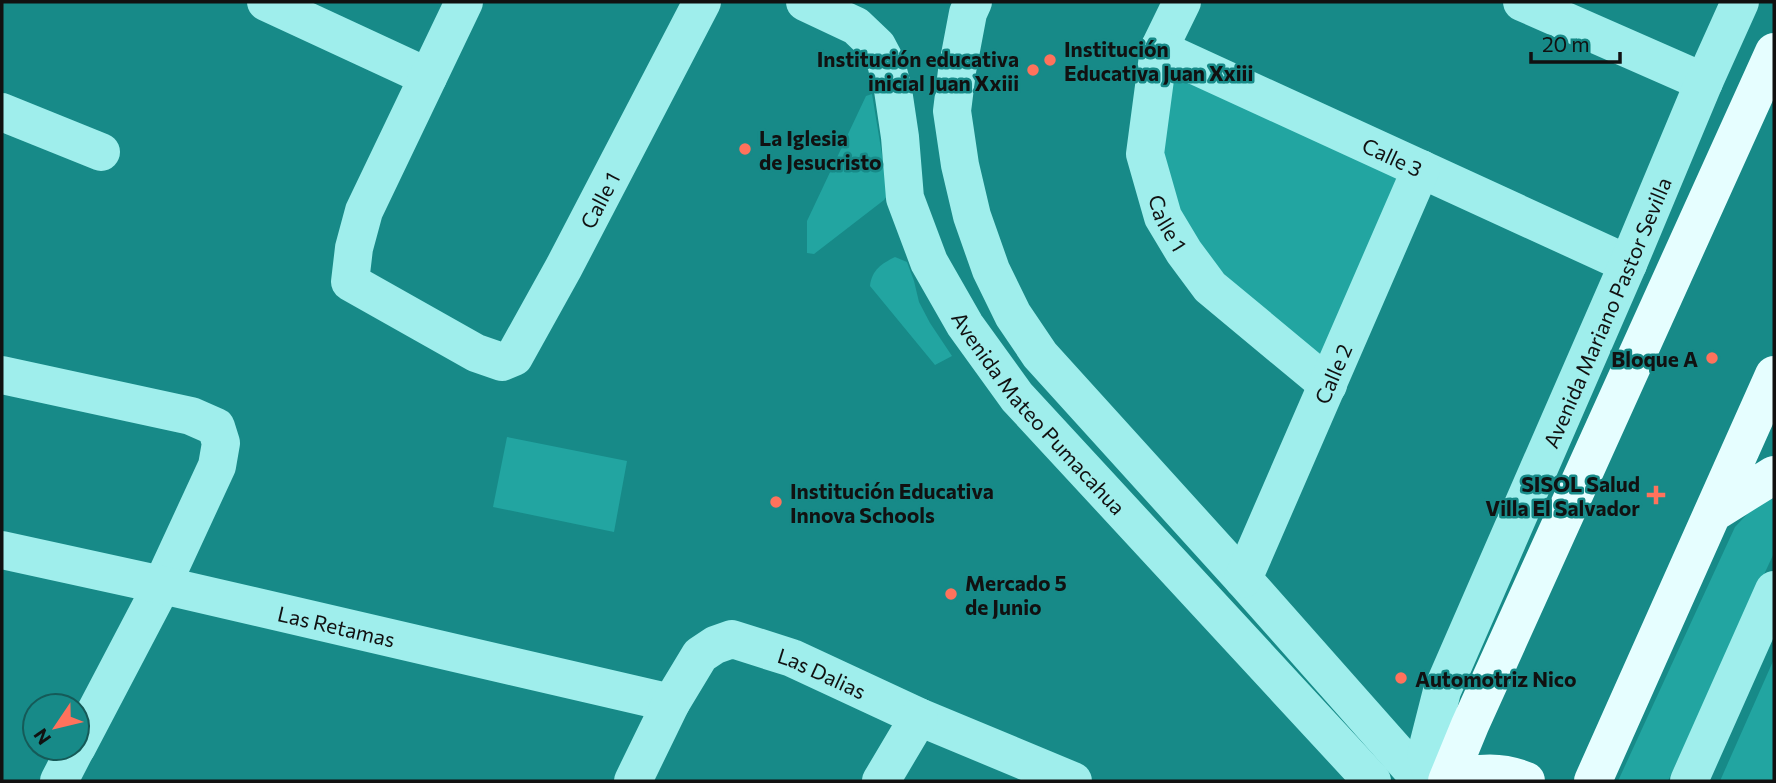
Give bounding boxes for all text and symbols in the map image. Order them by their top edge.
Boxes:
scale bar [1531,21,1620,65]
text: 20 m [1542,31,1590,56]
place label: Institución Educativa Juan Xxiii [1064,36,1253,85]
place label: Institución educativa inicial Juan Xxiii [817,46,1019,95]
marker: Institución Educativa Juan Xxiii [1042,52,1058,68]
marker: Institución educativa inicial Juan Xxiii [1025,62,1041,78]
place label: La Iglesia de Jesucristo [759,125,882,174]
street label: Calle 3 [1359,132,1427,181]
marker: La Iglesia de Jesucristo [737,141,753,157]
street label: Calle 1 [574,167,624,232]
street label: Avenida Mariano Pastor Sevilla [1537,173,1675,451]
street label: Calle 1 [1145,192,1193,255]
street label: Avenida Mateo Pumacahua [947,307,1131,519]
street label: Calle 2 [1308,340,1356,407]
place label: Bloque A [1611,346,1698,371]
marker: Bloque A [1704,350,1720,366]
place label: SISOL Salud Villa El Salvador [1485,471,1640,520]
place label: Institución Educativa Innova Schools [790,478,994,527]
marker: SISOL Salud Villa El Salvador [1646,485,1666,505]
marker: Institución Educativa Innova Schools [768,494,784,510]
place label: Mercado 5 de Junio [965,570,1067,619]
marker: Mercado 5 de Junio [943,586,959,602]
street label: Las Retamas [276,600,398,651]
street label: Las Dalias [775,642,870,703]
place label: Automotriz Nico [1415,666,1577,691]
marker: Automotriz Nico [1393,670,1409,686]
north arrow [21,692,91,762]
text: N [28,725,55,749]

